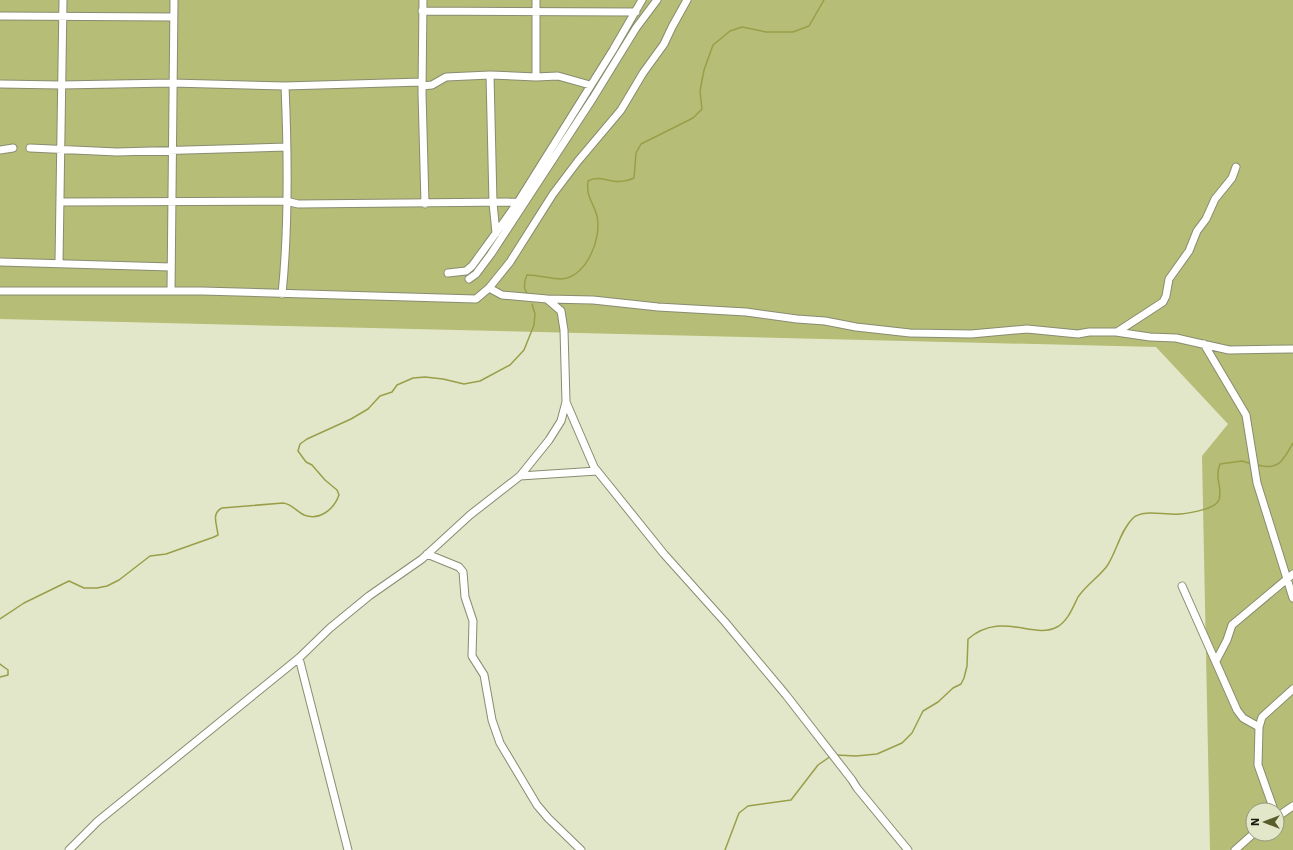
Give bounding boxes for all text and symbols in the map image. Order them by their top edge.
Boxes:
north arrow [1245,802,1285,842]
text: N [1249,818,1262,826]

